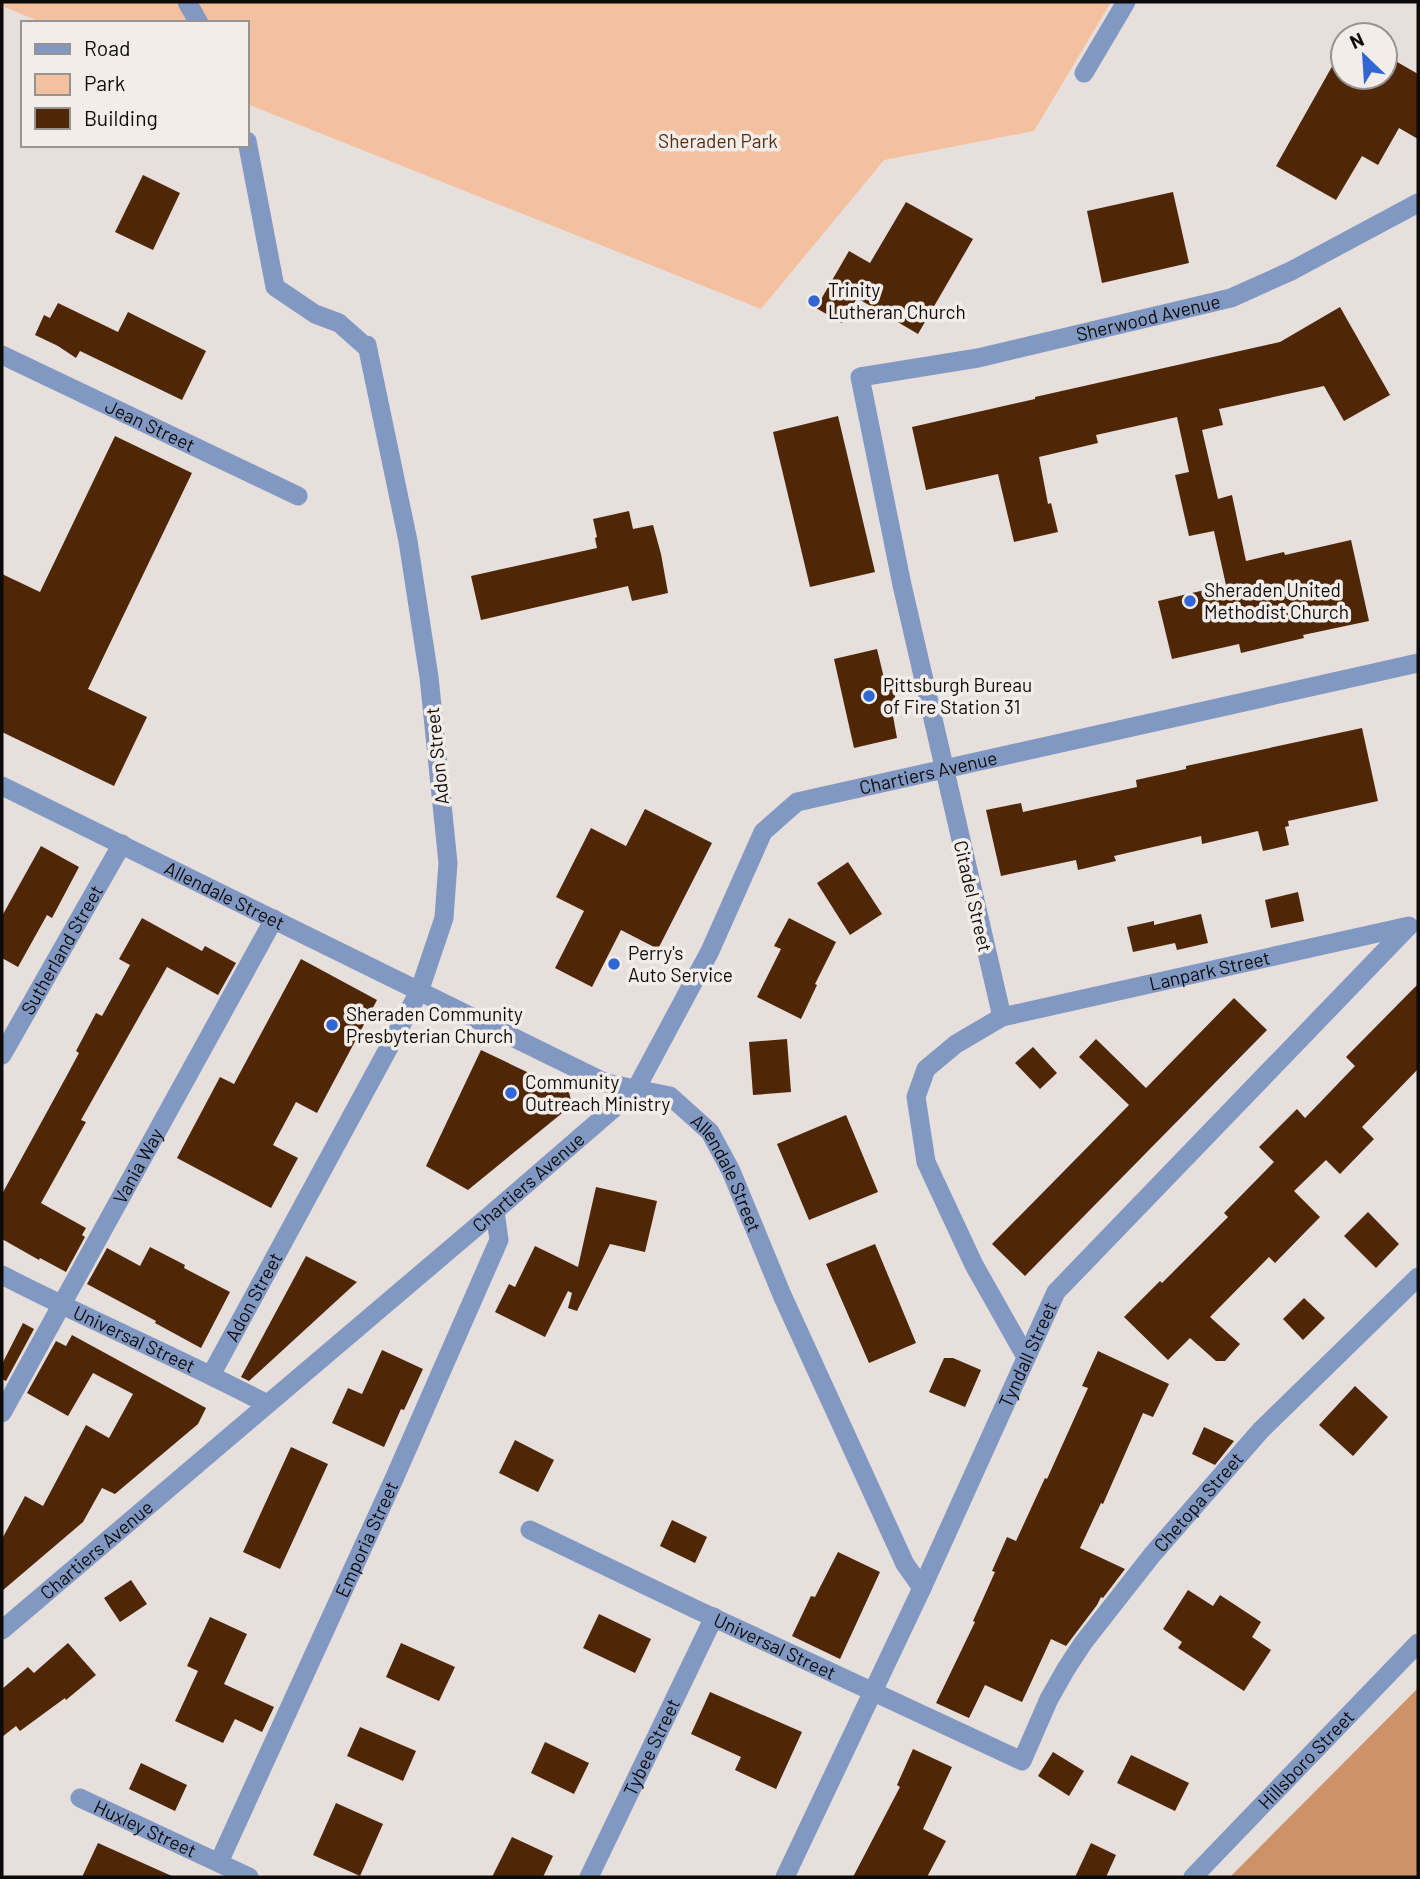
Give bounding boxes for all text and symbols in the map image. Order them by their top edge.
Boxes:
legend [21,21,248,147]
north arrow [1329,21,1399,91]
text: N [1346,27,1367,53]
text: Road [84,35,130,60]
text: Park [84,70,125,95]
text: Building [84,105,158,130]
park label: Sheraden Park [658,129,778,152]
place label: Trinity Lutheran Church [828,278,966,323]
street label: Sherwood Avenue [1074,289,1222,345]
marker: Trinity Lutheran Church [806,293,822,309]
street label: Jean Street [102,394,199,456]
place label: Sheraden United Methodist Church [1204,578,1349,623]
marker: Sheraden United Methodist Church [1182,593,1198,609]
place label: Pittsburgh Bureau of Fire Station 31 [883,673,1032,718]
marker: Pittsburgh Bureau of Fire Station 31 [861,688,877,704]
street label: Adon Street [420,706,453,806]
street label: Chartiers Avenue [857,746,999,799]
street label: Citadel Street [950,838,997,954]
street label: Allendale Street [161,856,289,934]
street label: Sutherland Street [15,881,107,1019]
place label: Perry's Auto Service [628,941,733,986]
street label: Lanpark Street [1147,945,1272,995]
marker: Perry's Auto Service [606,956,622,972]
place label: Sheraden Community Presbyterian Church [346,1002,523,1047]
marker: Sheraden Community Presbyterian Church [324,1017,340,1033]
place label: Community Outreach Ministry [525,1070,670,1115]
marker: Community Outreach Ministry [503,1085,519,1101]
street label: Allendale Street [687,1109,767,1235]
street label: Vania Way [108,1124,168,1208]
street label: Chartiers Avenue [467,1127,589,1237]
street label: Adon Street [220,1248,287,1345]
street label: Tyndall Street [993,1298,1061,1411]
street label: Universal Street [70,1300,199,1377]
street label: Chetopa Street [1148,1447,1248,1556]
street label: Emporia Street [330,1477,403,1601]
street label: Chartiers Avenue [35,1495,157,1604]
street label: Universal Street [710,1607,840,1684]
street label: Tybee Street [618,1695,684,1799]
street label: Hillsboro Street [1253,1705,1359,1814]
street label: Huxley Street [91,1794,200,1862]

